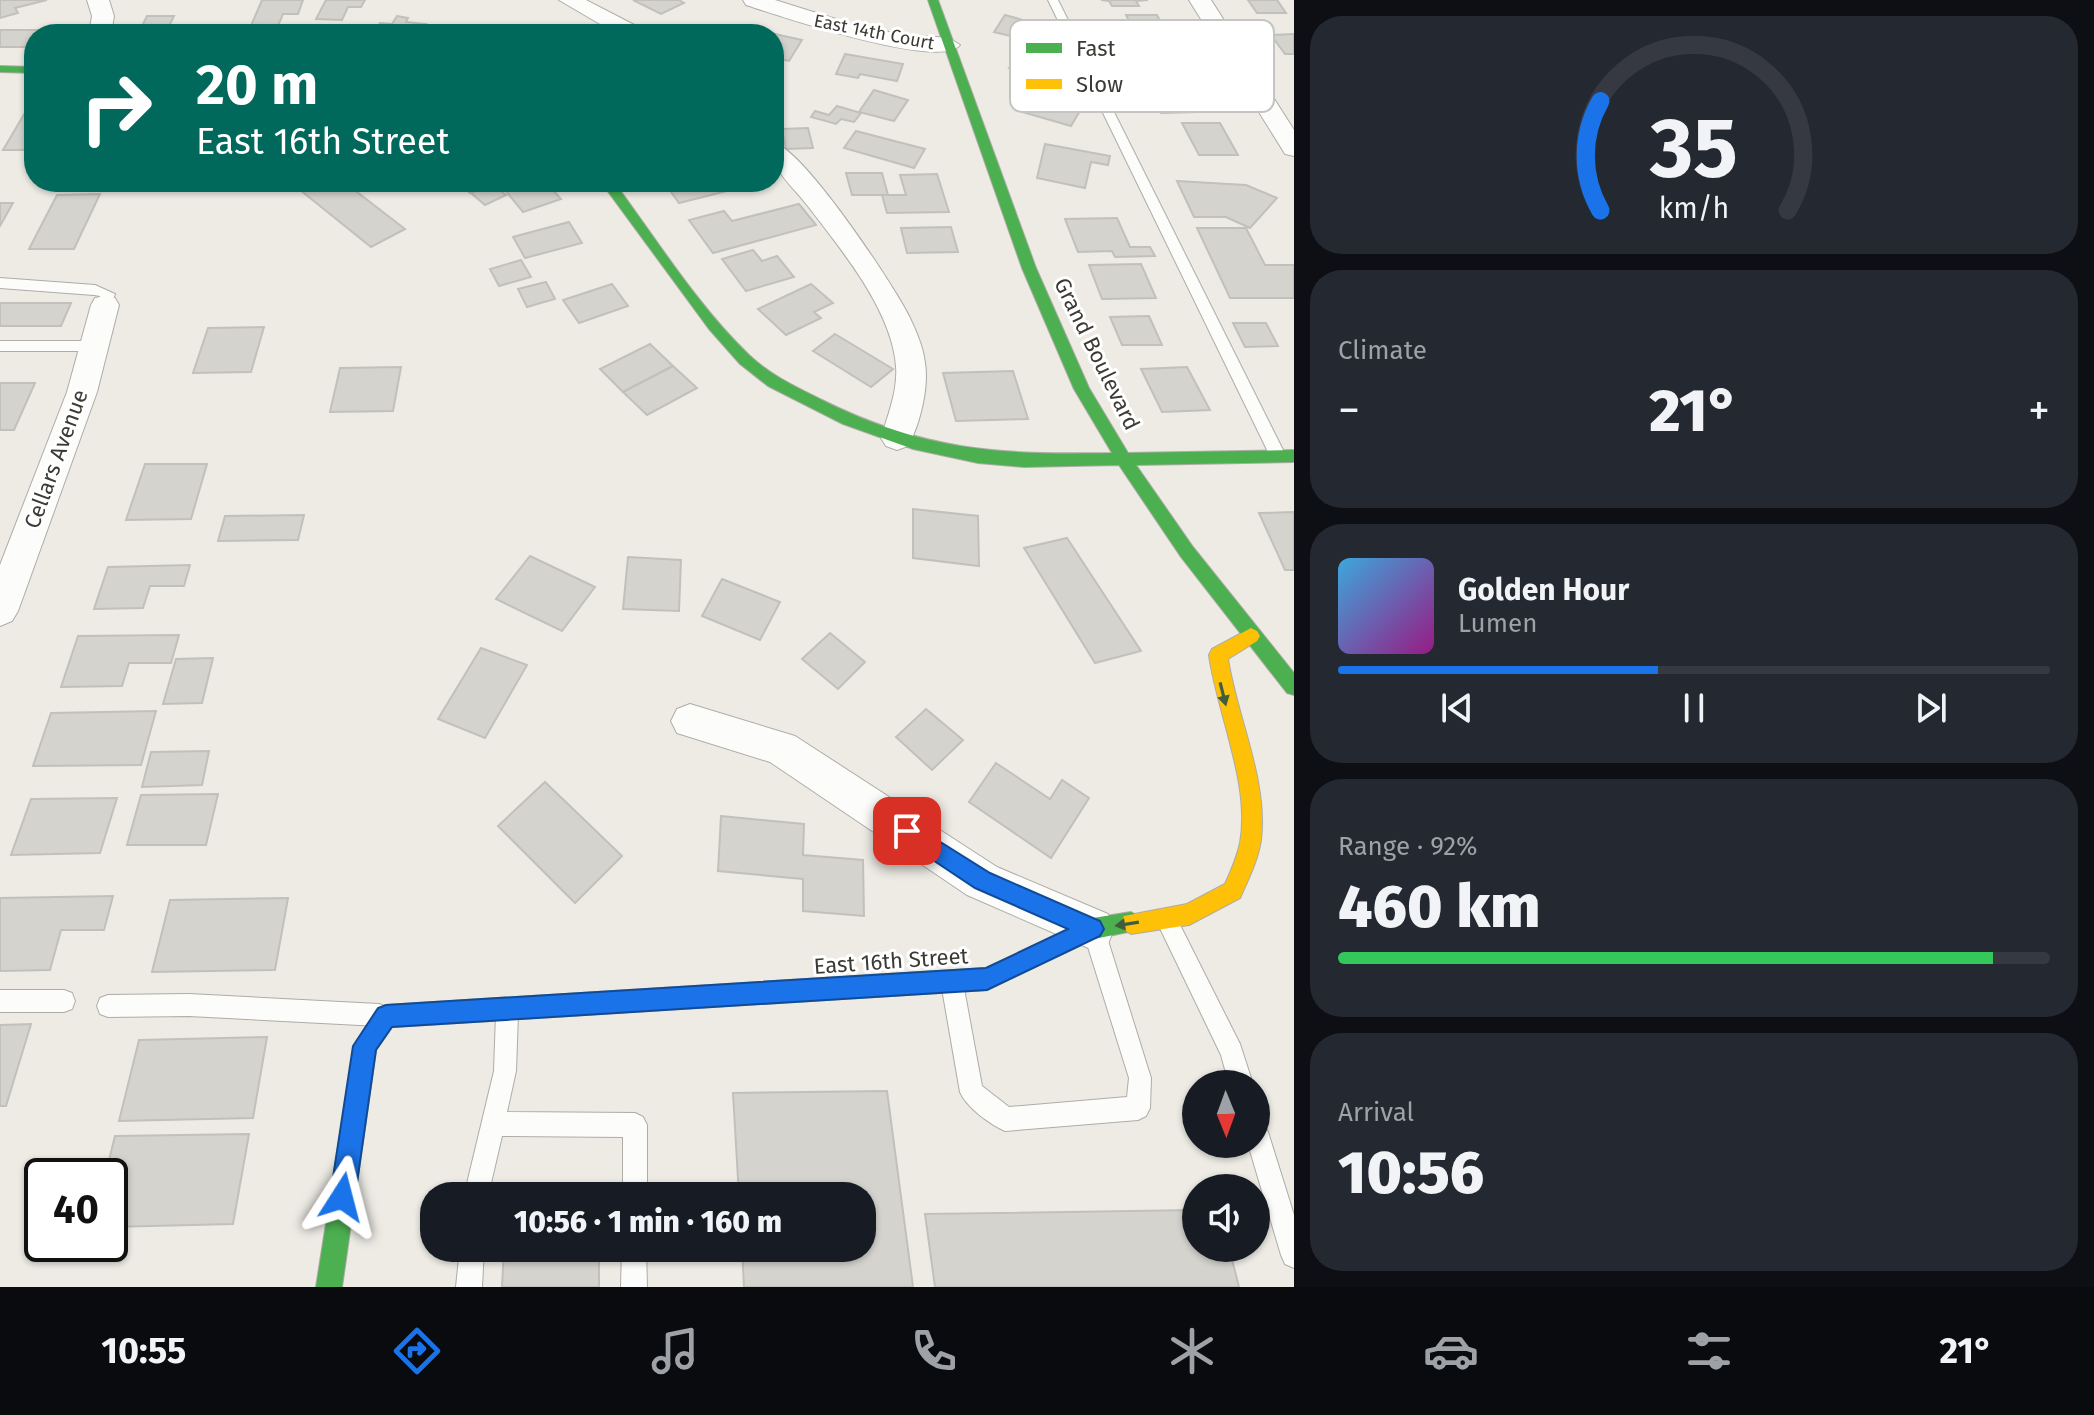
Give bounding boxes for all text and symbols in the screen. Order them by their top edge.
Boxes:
street label: East 14th Court [812,10,936,55]
legend [1010,20,1274,112]
text: Fast [1076,35,1116,62]
text: 20 m [196,52,318,119]
icon: right [64,56,168,160]
text: Slow [1076,71,1123,98]
text: 35 [1649,99,1738,199]
text: East 16th Street [196,120,449,164]
text: km/h [1659,191,1729,226]
street label: Grand Boulevard [1048,273,1146,435]
text: Climate [1338,335,1427,366]
text: 21° [1649,375,1739,447]
text: − [1338,384,1360,437]
text: + [2028,384,2050,437]
street label: Cellars Avenue [18,386,94,532]
text: Golden Hour [1458,572,1629,608]
text: Lumen [1458,608,1537,639]
one-way arrow [1217,682,1229,707]
icon: previous [1435,686,1479,730]
icon: pause [1672,686,1716,730]
icon: next [1909,686,1953,730]
pin [873,797,941,865]
icon: arrive [885,809,929,853]
text: Range · 92% [1338,831,1478,862]
text: 460 km [1338,871,1541,943]
one-way arrow [1114,918,1139,930]
street label: East 16th Street [813,942,969,980]
north arrow [1182,1070,1270,1158]
map controls [1182,1070,1270,1262]
text: Arrival [1338,1097,1414,1128]
text: 10:56 [1338,1137,1484,1209]
position arrow [300,1155,384,1239]
speed limit sign: 40 [24,1158,128,1262]
button: sound [1182,1174,1270,1262]
text: 10:56 · 1 min · 160 m [514,1204,782,1240]
icon: directions [389,1323,445,1379]
icon: music [647,1323,703,1379]
icon: phone [906,1323,962,1379]
icon: climate [1164,1323,1220,1379]
icon: car [1423,1323,1479,1379]
icon: filters [1681,1323,1737,1379]
text: 10:55 [101,1329,186,1373]
text: 21° [1939,1329,1993,1373]

